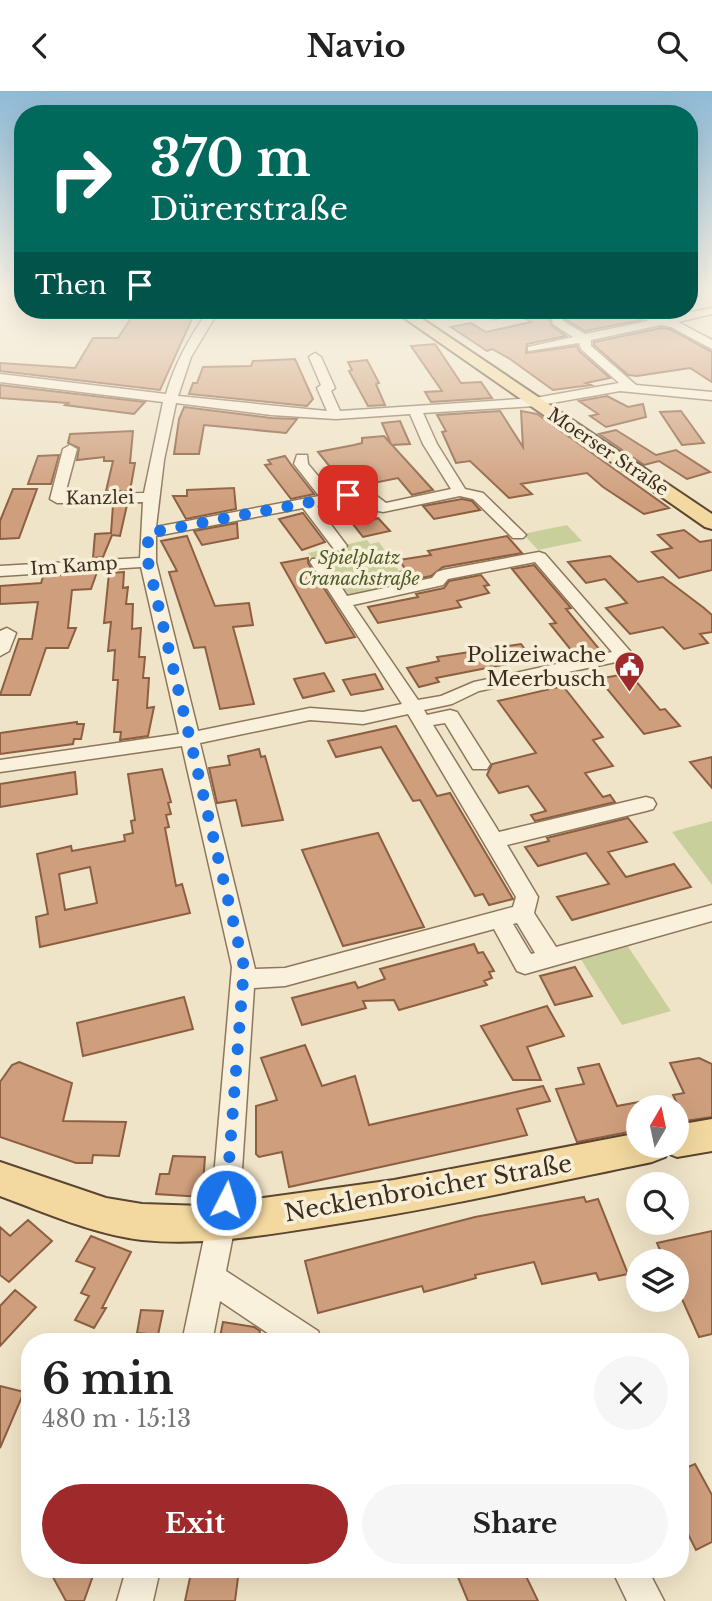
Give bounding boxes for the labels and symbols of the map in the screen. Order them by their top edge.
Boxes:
street label: Moerser Straße [543,403,673,501]
pin [318,465,378,525]
street label: Kanzlei [65,486,135,510]
park label: Spielplatz Cranachstraße [298,547,420,590]
street label: Im Kamp [30,552,118,580]
place label: Polizeiwache Meerbusch [467,642,606,692]
public building icon: Polizeiwache Meerbusch [612,650,646,694]
north arrow [626,1095,690,1159]
street label: Necklenbroicher Straße [282,1148,574,1228]
position arrow [189,1163,263,1237]

